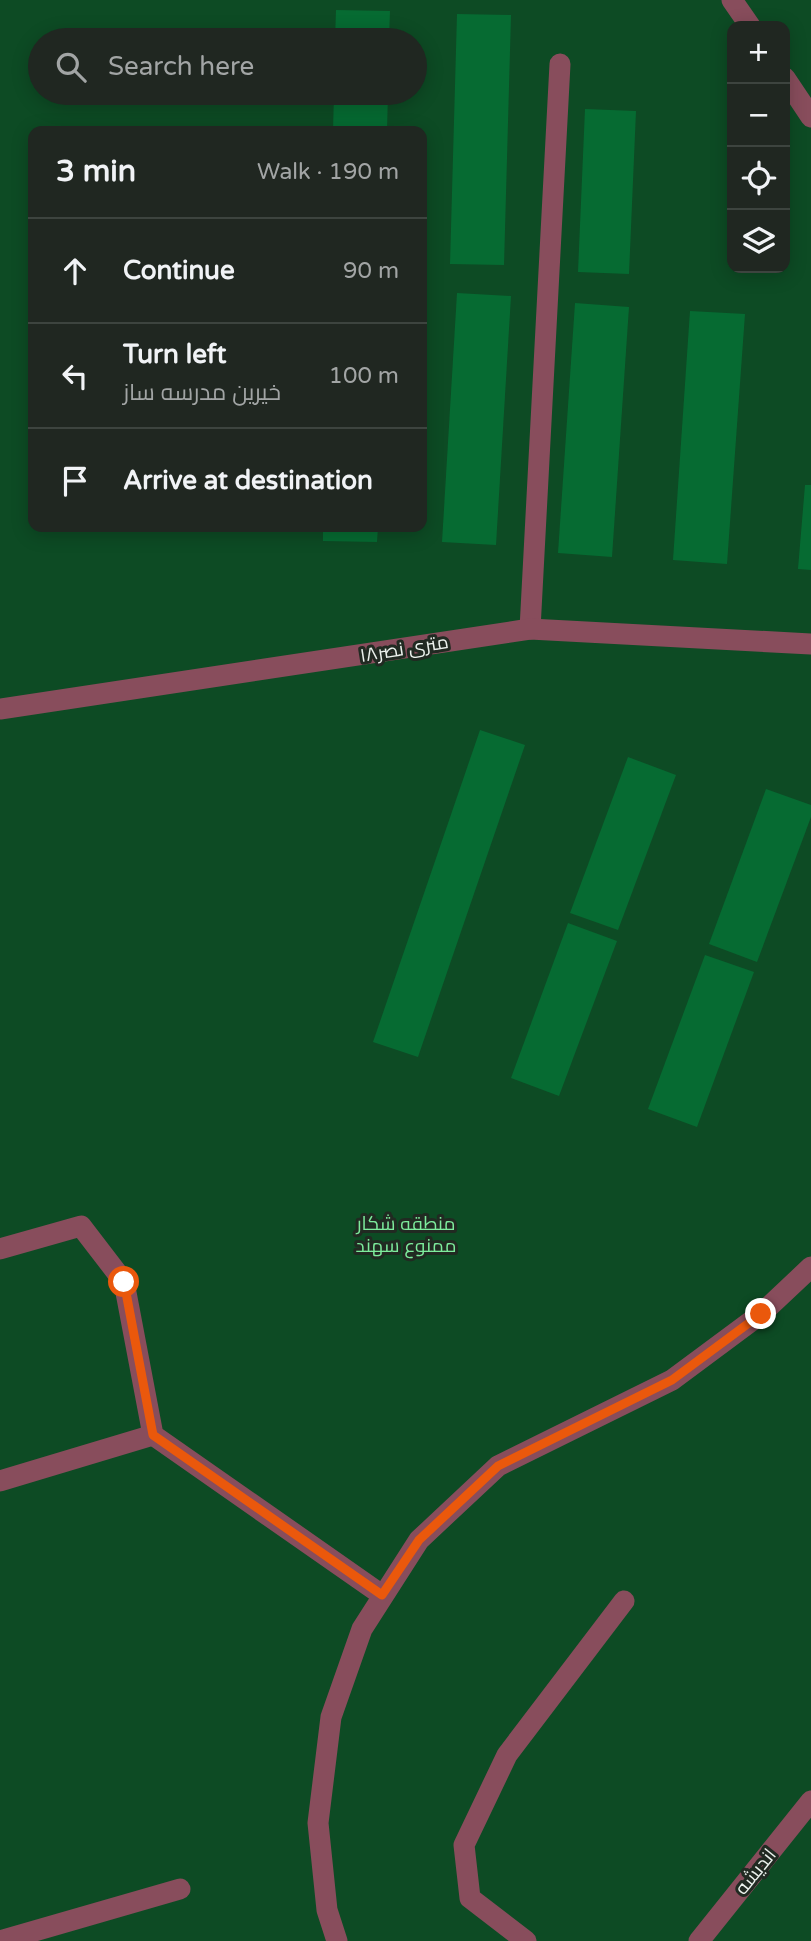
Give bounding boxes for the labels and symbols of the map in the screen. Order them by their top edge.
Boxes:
street label: ۱۸متری نصر [358,631,450,667]
park label: منطقه شکار ممنوع سهند [355,1213,457,1259]
route start [108,1266,139,1297]
route end [745,1298,776,1329]
street label: اندیشه [731,1844,781,1899]

